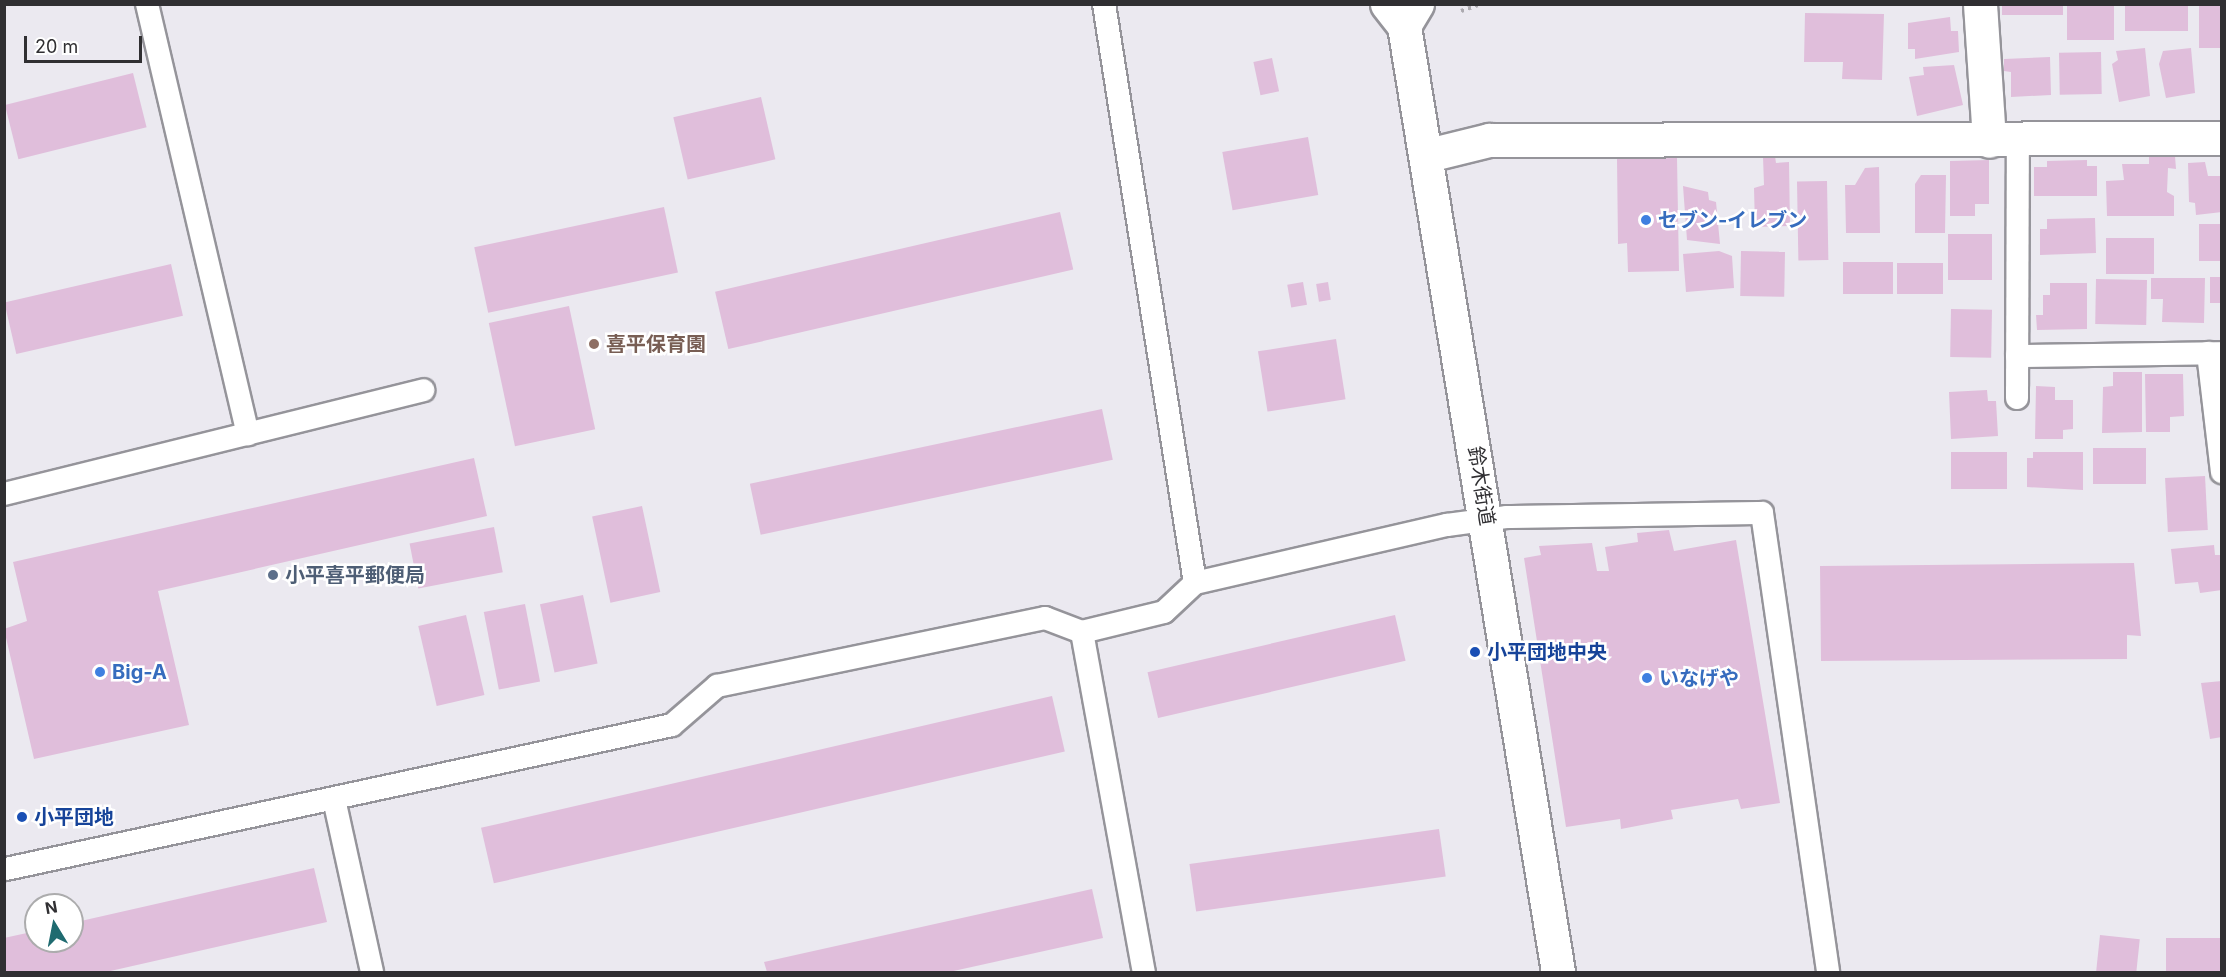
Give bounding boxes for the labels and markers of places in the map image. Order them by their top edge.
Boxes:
place label: セブン-イレブン [1658,208,1807,232]
marker: セブン-イレブン [1639,213,1653,227]
place label: 喜平保育園 [606,332,706,356]
marker: 喜平保育園 [587,337,601,351]
place label: 小平喜平郵便局 [285,563,425,587]
marker: 小平喜平郵便局 [266,568,280,582]
place label: 小平団地中央 [1487,640,1607,664]
marker: 小平団地中央 [1468,645,1482,659]
place label: Big-A [112,660,167,684]
marker: Big-A [93,665,107,679]
place label: いなげや [1659,666,1739,690]
marker: いなげや [1640,671,1654,685]
place label: 小平団地 [34,805,114,829]
marker: 小平団地 [15,810,29,824]

